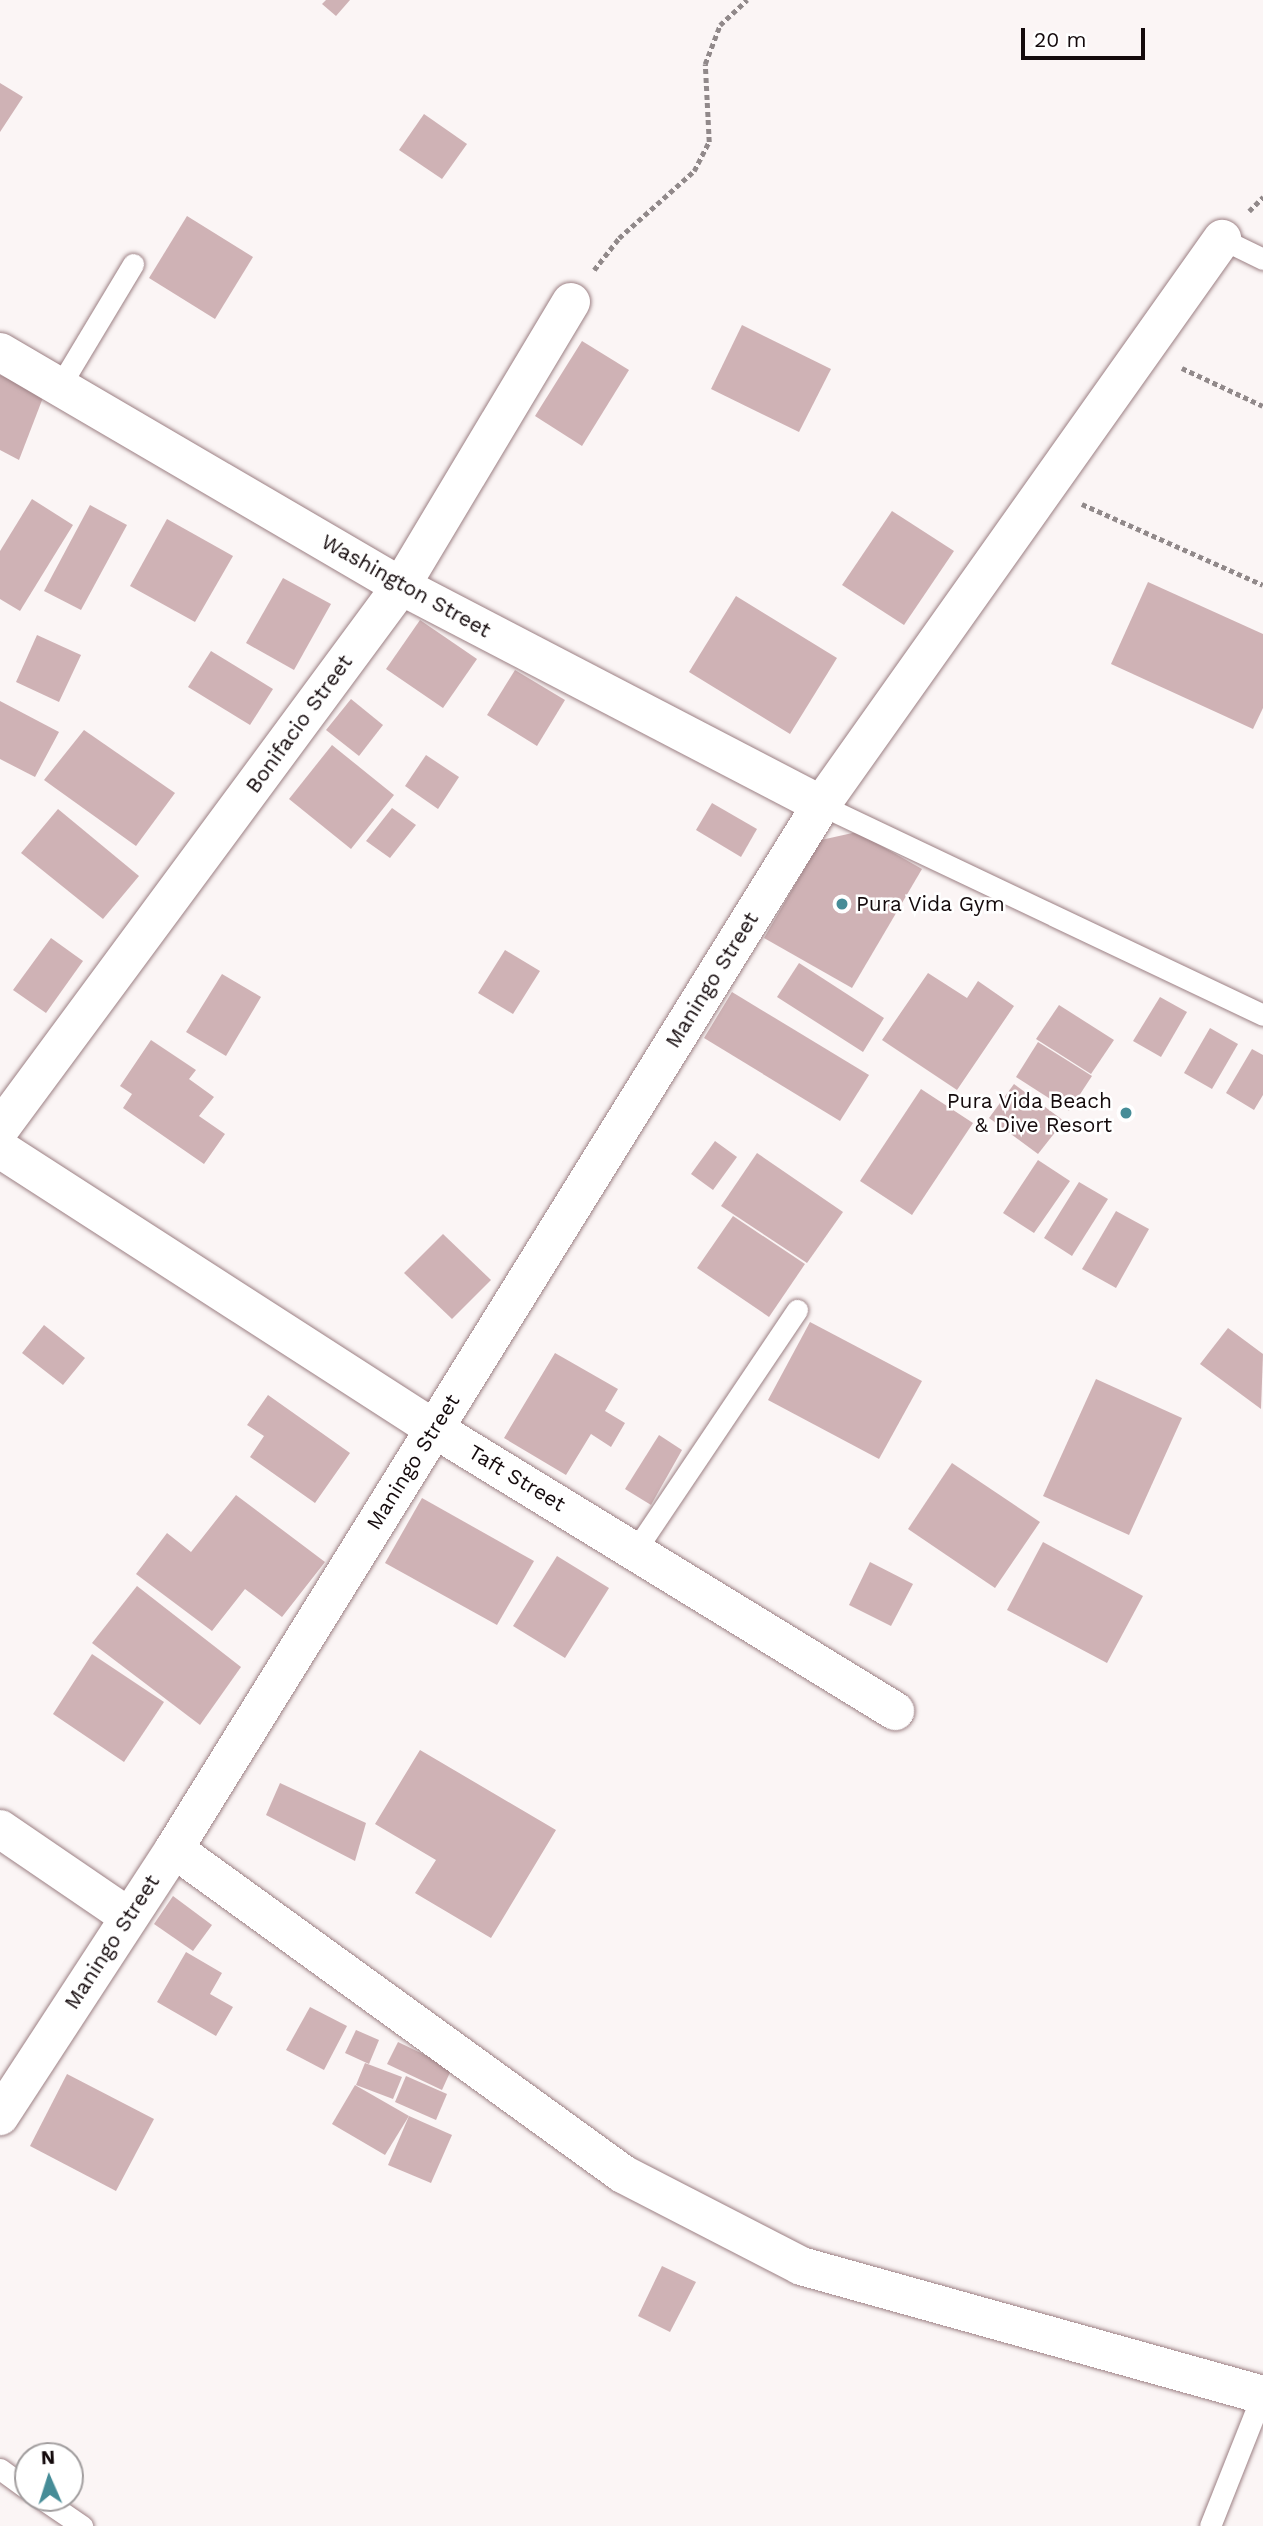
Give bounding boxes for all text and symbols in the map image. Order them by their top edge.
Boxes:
scale bar [1025,14,1149,58]
text: 20 m [1034,27,1086,52]
street label: Washington Street [317,529,495,643]
street label: Bonifacio Street [240,650,358,798]
place label: Pura Vida Gym [856,891,1006,917]
marker: Pura Vida Gym [834,896,850,912]
street label: Maningo Street [660,907,764,1053]
place label: Pura Vida Beach & Dive Resort [945,1088,1112,1138]
marker: Pura Vida Beach & Dive Resort [1118,1105,1134,1121]
street label: Maningo Street [361,1389,465,1535]
street label: Taft Street [464,1439,570,1517]
street label: Maningo Street [59,1870,165,2014]
north arrow [14,2442,84,2512]
text: N [40,2446,56,2469]

